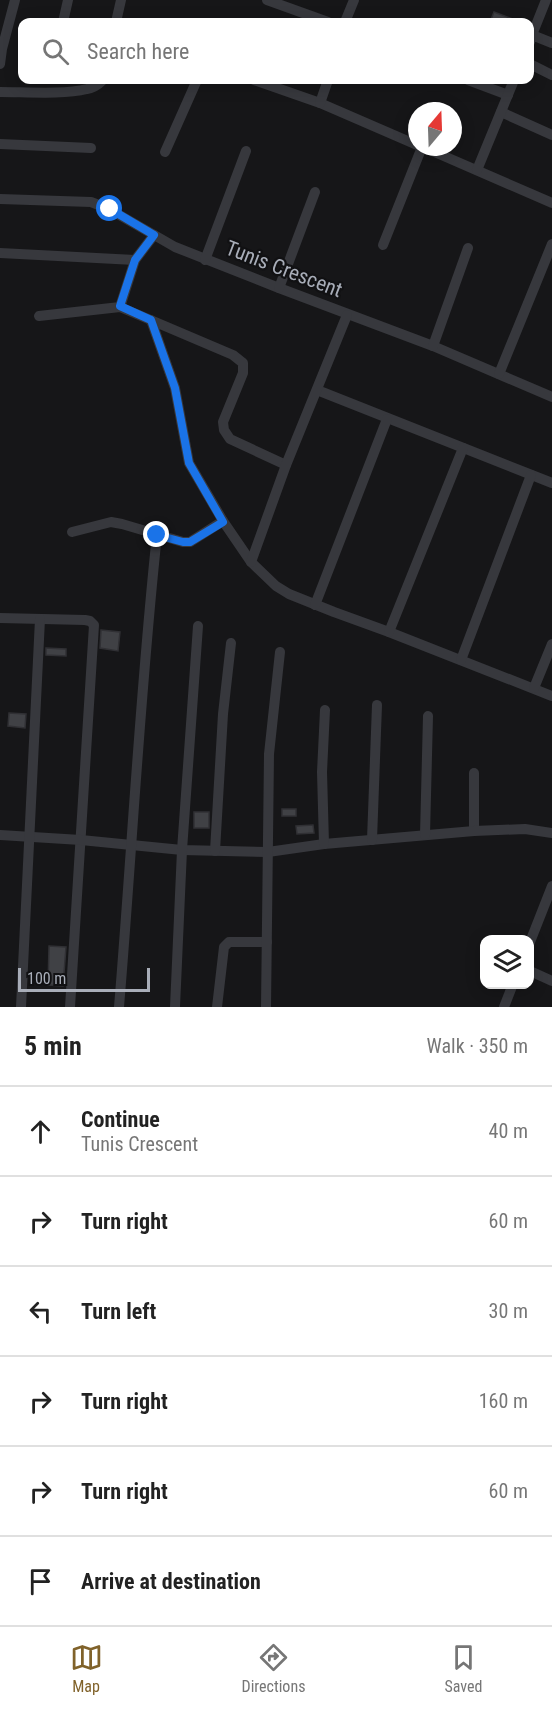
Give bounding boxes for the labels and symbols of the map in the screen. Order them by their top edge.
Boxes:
north arrow [408,102,462,156]
route start [96,195,122,221]
street label: Tunis Crescent [222,236,346,302]
route end [143,521,169,547]
scale bar [18,965,150,992]

